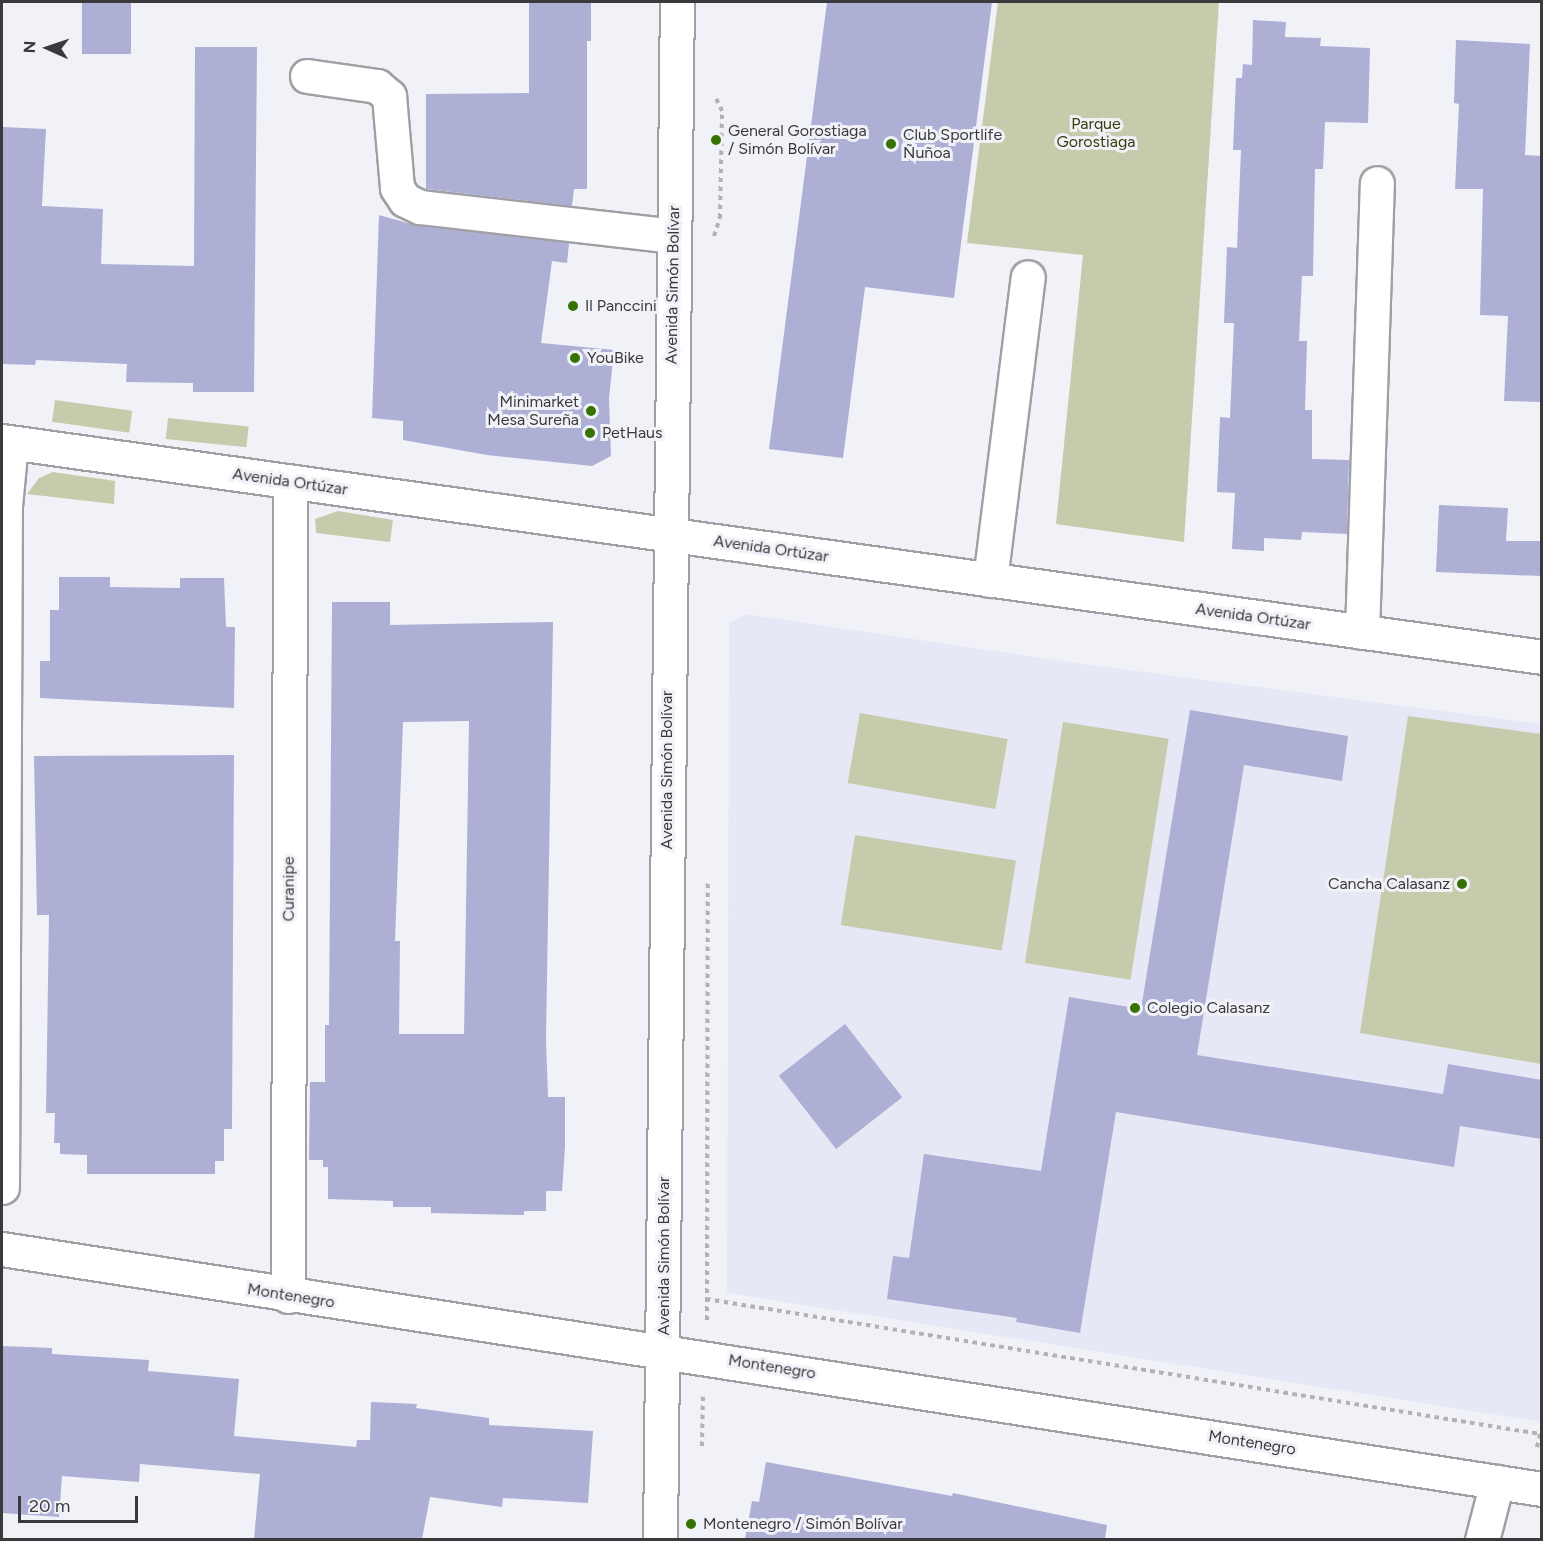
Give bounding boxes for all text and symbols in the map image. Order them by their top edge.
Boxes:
north arrow [18,18,78,78]
text: N [20,40,39,54]
park label: Parque Gorostiaga [1056,114,1136,152]
place label: General Gorostiaga / Simón Bolívar [728,121,867,159]
place label: Club Sportlife Ñuñoa [903,125,1002,163]
marker: General Gorostiaga / Simón Bolívar [709,133,723,147]
marker: Club Sportlife Ñuñoa [884,137,898,151]
street label: Avenida Simón Bolívar [662,205,684,365]
place label: Il Panccini [585,296,657,316]
marker: Il Panccini [566,299,580,313]
place label: YouBike [587,348,644,368]
marker: YouBike [568,351,582,365]
place label: Minimarket Mesa Sureña [487,392,579,430]
marker: Minimarket Mesa Sureña [584,404,598,418]
place label: PetHaus [602,423,662,443]
marker: PetHaus [583,426,597,440]
street label: Avenida Ortúzar [231,464,349,500]
street label: Avenida Ortúzar [712,531,830,567]
street label: Avenida Ortúzar [1194,599,1312,635]
street label: Avenida Simón Bolívar [657,691,677,849]
street label: Curanipe [279,857,299,921]
place label: Cancha Calasanz [1328,874,1450,894]
marker: Cancha Calasanz [1455,877,1469,891]
place label: Colegio Calasanz [1147,998,1270,1018]
marker: Colegio Calasanz [1128,1001,1142,1015]
street label: Avenida Simón Bolívar [654,1177,674,1335]
street label: Montenegro [246,1280,336,1312]
street label: Montenegro [727,1351,817,1383]
street label: Montenegro [1207,1427,1297,1459]
scale bar [21,1484,141,1522]
text: 20 m [29,1495,70,1517]
place label: Montenegro / Simón Bolívar [703,1514,903,1534]
marker: Montenegro / Simón Bolívar [684,1517,698,1531]

